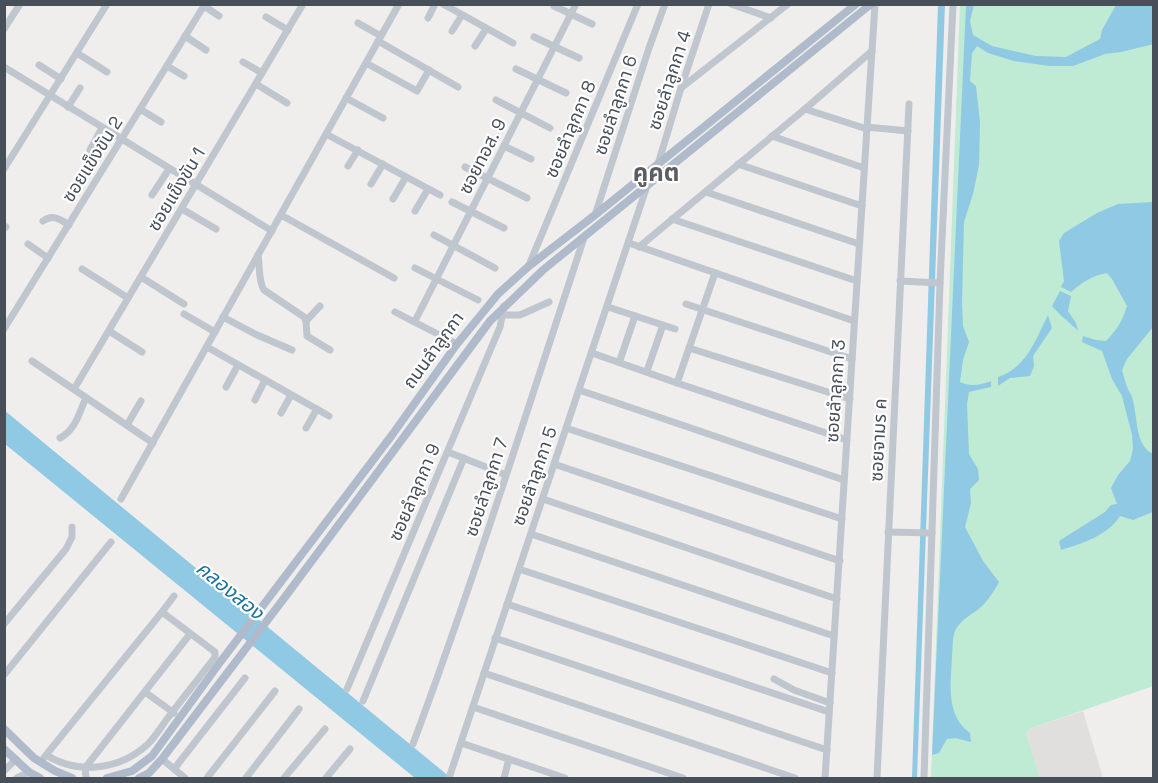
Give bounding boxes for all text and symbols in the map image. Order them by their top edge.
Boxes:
street label: ซอยลำลูกกา 4 [642,27,697,133]
street label: ซอยลำลูกกา 6 [588,52,643,158]
street label: ซอยลำลูกกา 8 [539,77,602,182]
street label: ซอยแข็งขัน 2 [57,112,127,206]
street label: ซอยทอส. 9 [453,114,511,198]
street label: ซอยแข็งขัน 1 [142,143,210,235]
district label: คูคต [633,157,679,188]
street label: ถนนลำลูกกา [397,307,469,394]
street label: ซอยลำลูกกา 3 [820,339,851,443]
street label: ซอยจามร ค [864,398,892,482]
street label: ซอยลำลูกกา 5 [506,423,563,529]
street label: ซอยลำลูกกา 7 [459,435,514,540]
street label: ซอยลำลูกกา 9 [383,440,446,544]
water label: คลองสอง [191,555,270,626]

